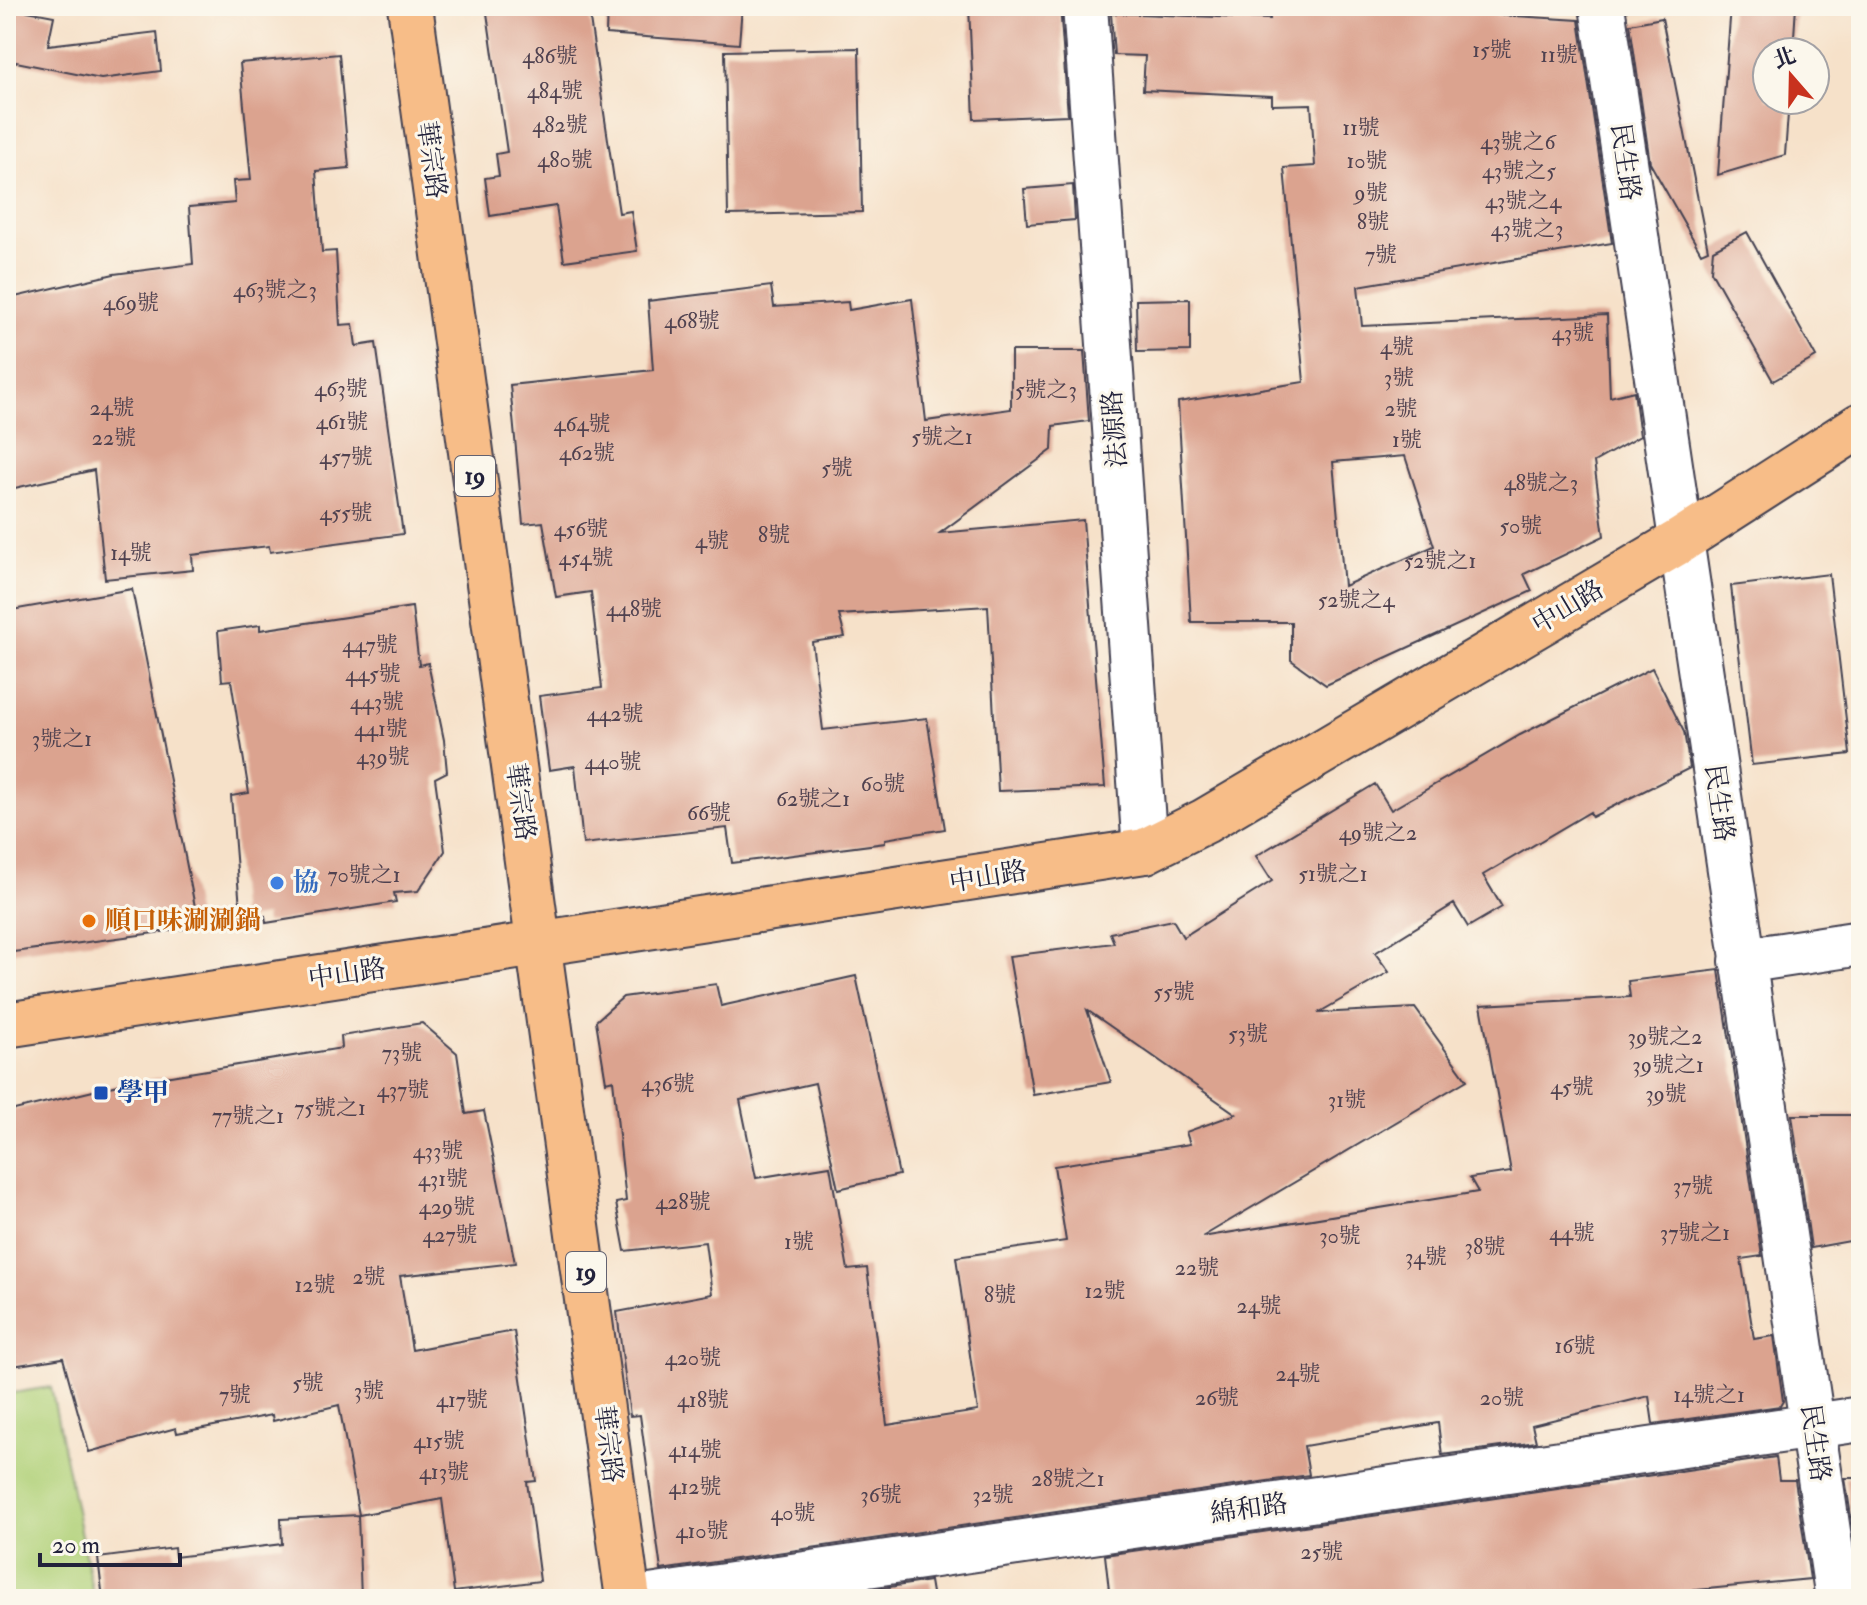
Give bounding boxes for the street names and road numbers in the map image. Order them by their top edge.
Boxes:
street label: 華宗路 [410,119,452,201]
street label: 民生路 [1604,121,1646,203]
street label: 法源路 [1096,389,1134,469]
road number: 19 [455,456,495,496]
street label: 中山路 [1526,573,1610,641]
street label: 華宗路 [499,761,541,843]
street label: 民生路 [1698,762,1740,844]
street label: 中山路 [947,855,1029,899]
street label: 中山路 [306,953,388,995]
road number: 19 [566,1252,606,1292]
street label: 民生路 [1794,1402,1836,1484]
street label: 華宗路 [587,1403,629,1485]
street label: 綿和路 [1208,1488,1290,1530]

